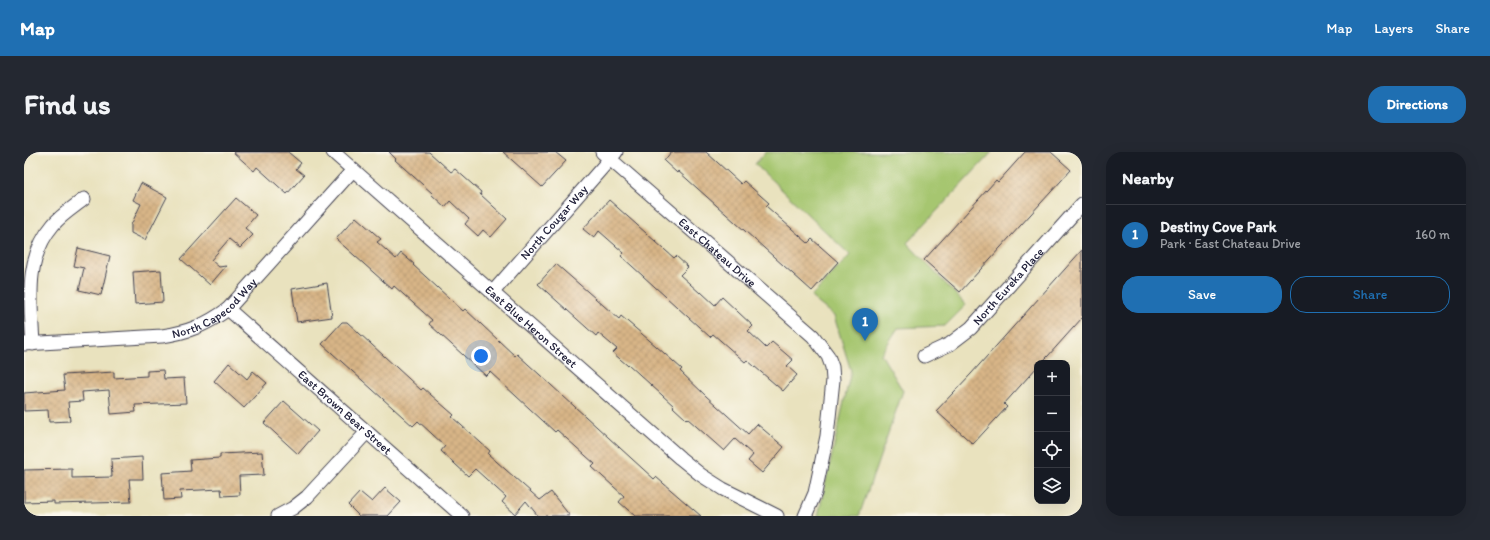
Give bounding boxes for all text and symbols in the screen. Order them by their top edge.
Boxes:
text: Map [20,17,55,40]
text: Map [1327,20,1352,37]
text: Layers [1374,20,1413,37]
text: Share [1435,20,1470,37]
button: Directions [1368,86,1466,123]
text: Find us [24,87,111,121]
text: Nearby [1122,168,1174,188]
street label: North Cougar Way [518,182,591,263]
street label: East Chateau Drive [676,215,759,290]
text: Destiny Cove Park [1160,218,1277,236]
text: 1 [1132,227,1138,242]
text: 160 m [1415,227,1450,242]
text: Park · East Chateau Drive [1160,236,1301,251]
street label: North Eureka Place [970,245,1047,328]
street label: North Capecod Way [171,275,260,341]
button: Save [1122,276,1282,313]
button: Share [1290,276,1450,313]
street label: East Blue Heron Street [482,282,580,371]
pin: 1 [852,308,878,341]
your location [471,346,491,366]
map controls [1034,360,1070,504]
button: + [1034,360,1070,396]
street label: East Brown Bear Street [295,367,395,458]
button: − [1034,396,1070,432]
button: locate [1034,432,1070,468]
button: layers [1034,468,1070,504]

